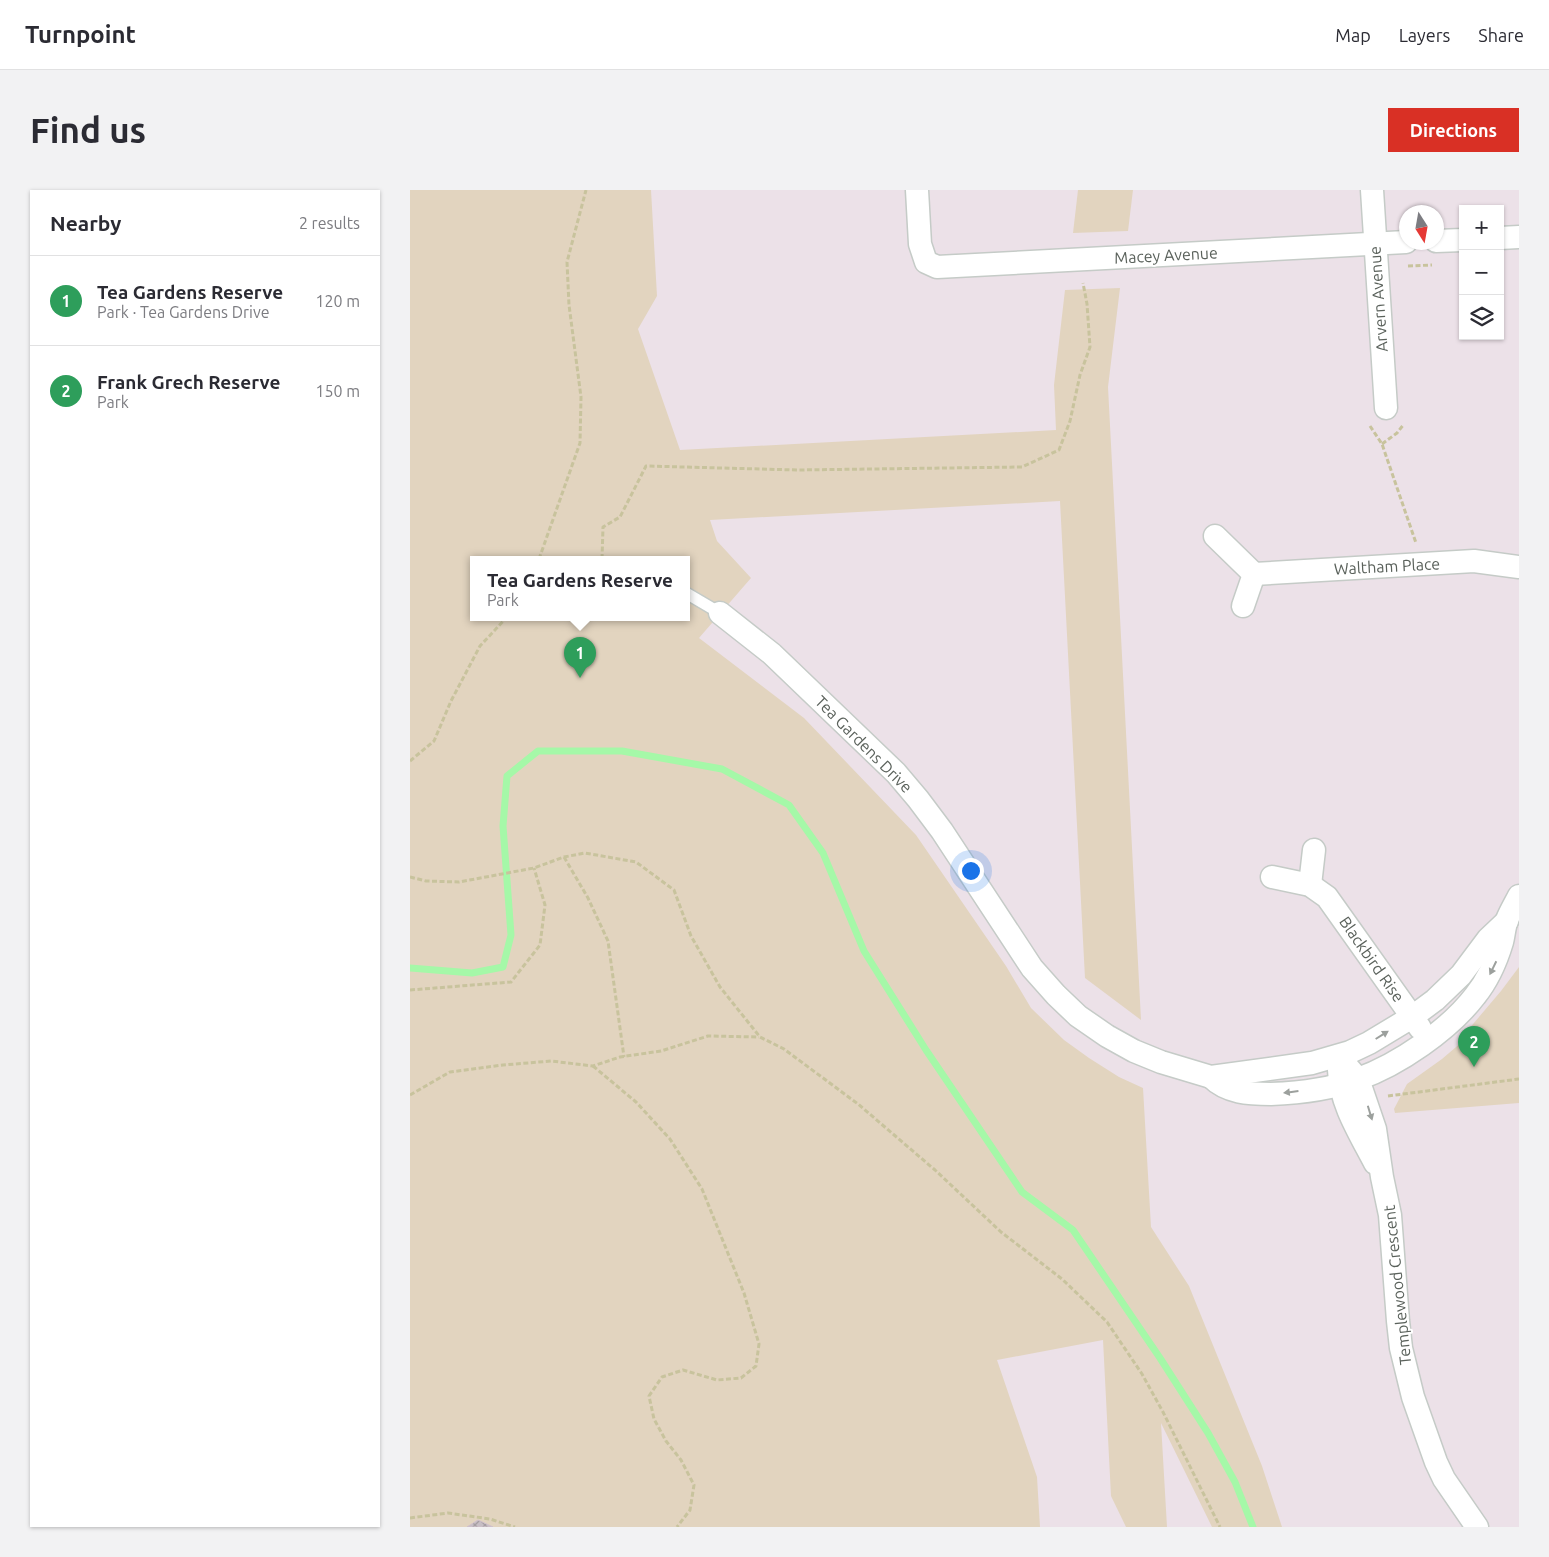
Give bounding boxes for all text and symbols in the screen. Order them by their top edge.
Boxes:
text: Turnpoint [25,21,136,48]
text: Map [1335,25,1371,45]
text: Layers [1399,25,1450,45]
text: Share [1478,25,1524,45]
button: Directions [1388,108,1519,152]
text: Find us [30,110,146,150]
north arrow [1399,205,1444,250]
map controls [1459,205,1504,340]
button: + [1459,205,1504,250]
text: Nearby [50,211,121,235]
text: 2 results [299,214,360,232]
street label: Macey Avenue [1114,243,1218,267]
street label: Arvern Avenue [1365,245,1391,353]
button: − [1459,250,1504,295]
text: Tea Gardens Reserve [97,281,283,303]
text: 1 [61,292,71,310]
text: 120 m [315,292,360,310]
button: layers [1459,295,1504,340]
text: Park · Tea Gardens Drive [97,303,270,321]
text: Frank Grech Reserve [97,371,280,393]
text: 2 [61,382,71,400]
text: 150 m [315,382,360,400]
text: Park [97,393,129,411]
street label: Waltham Place [1333,554,1441,578]
popup [470,556,690,621]
text: Tea Gardens Reserve [487,569,673,591]
text: Park [487,591,519,609]
pin: 1 [564,637,596,678]
street label: Tea Gardens Drive [812,692,916,796]
your location [958,858,984,884]
street label: Blackbird Rise [1336,913,1408,1005]
one-way arrow [1488,960,1497,975]
pin: 2 [1458,1026,1490,1067]
one-way arrow [1376,1030,1389,1040]
one-way arrow [1283,1088,1299,1096]
one-way arrow [1367,1105,1375,1120]
street label: Templewood Crescent [1380,1204,1414,1366]

